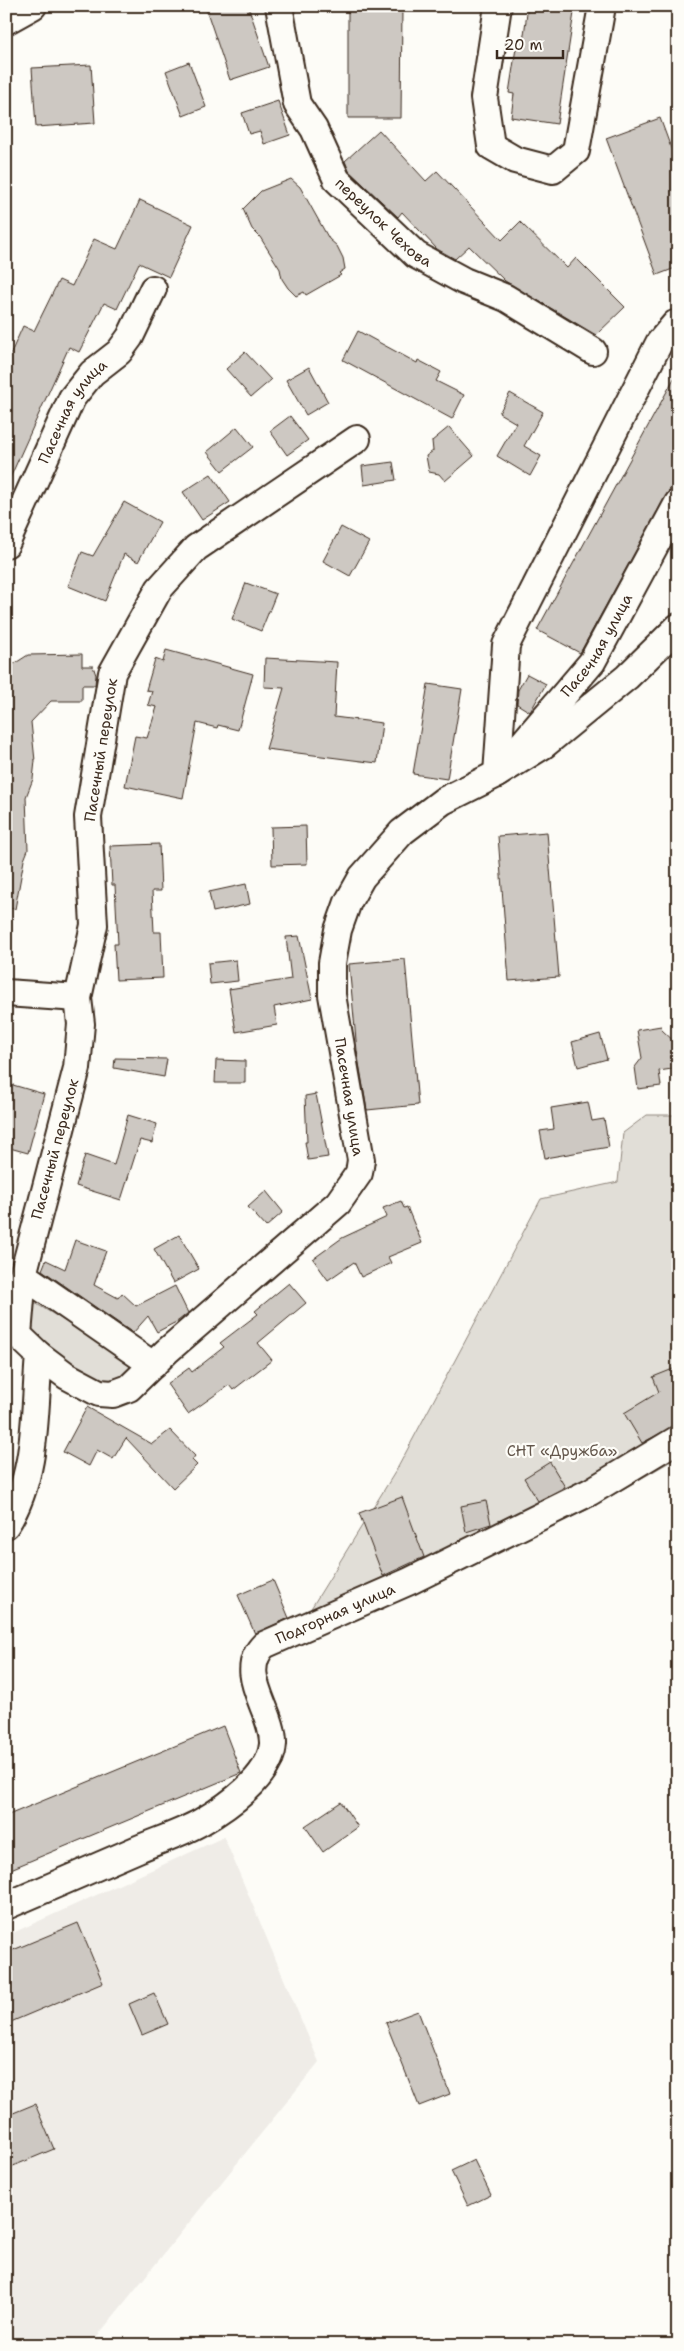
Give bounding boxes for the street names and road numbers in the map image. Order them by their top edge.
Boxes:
street label: переулок Чехова [331,173,436,272]
street label: Пасечная улица [34,355,112,467]
street label: Пасечная улица [556,590,637,701]
street label: Пасечный переулок [80,677,122,823]
street label: Пасечная улица [330,1037,368,1158]
street label: Пасечный переулок [27,1076,83,1222]
street label: Подгорная улица [273,1579,399,1649]

